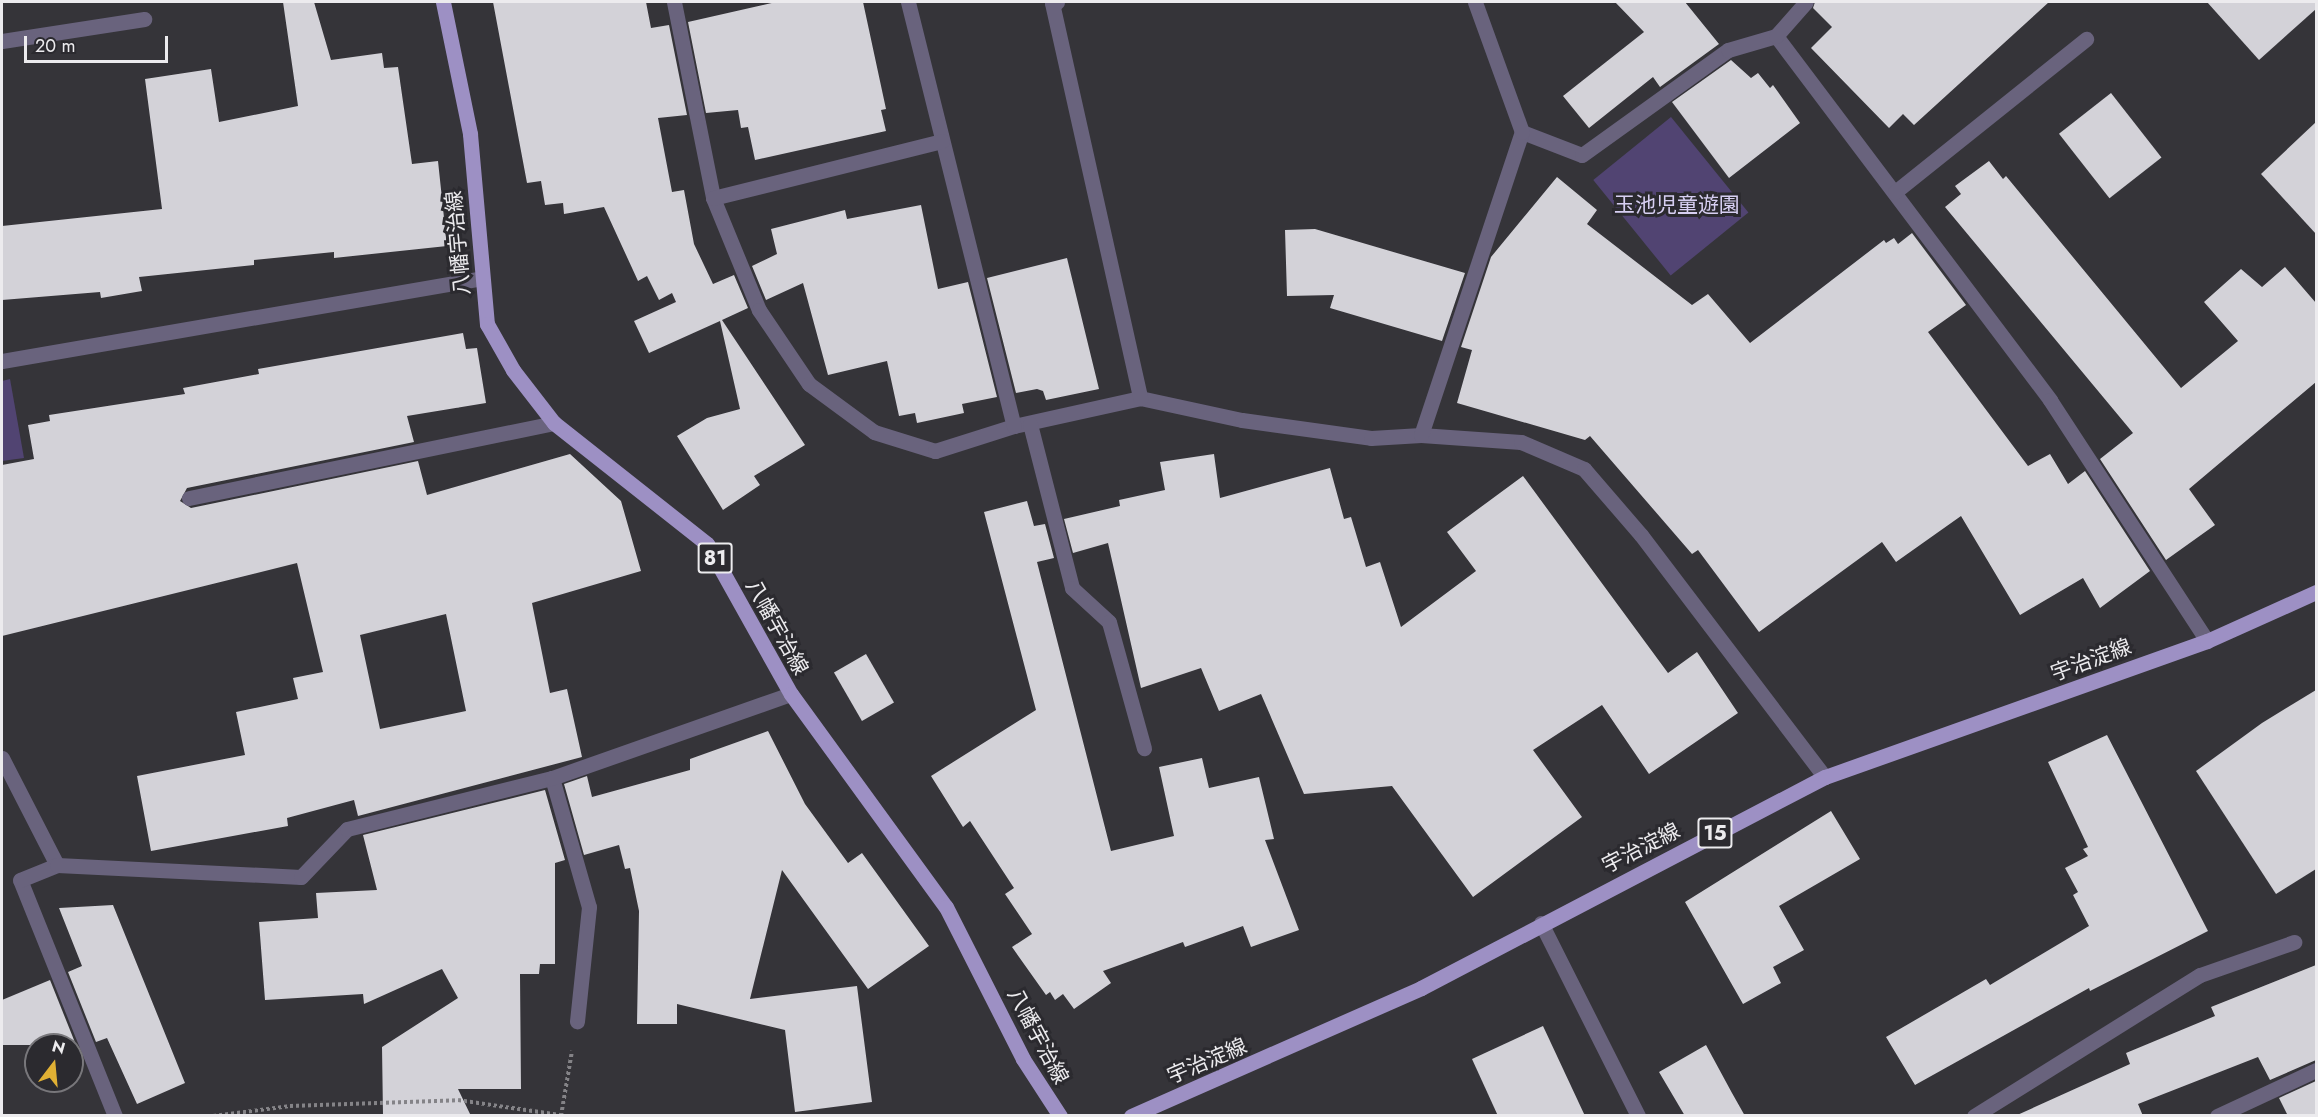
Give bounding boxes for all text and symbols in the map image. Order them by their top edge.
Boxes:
scale bar [27,24,171,62]
text: 20 m [35,33,75,59]
street label: 八幡宇治線 [441,190,475,296]
park label: 玉池児童遊園 [1614,192,1740,218]
road number: 81 [697,541,733,575]
street label: 八幡宇治線 [741,575,813,679]
street label: 宇治淀線 [2047,634,2135,686]
road number: 15 [1697,816,1733,850]
street label: 宇治淀線 [1598,818,1684,878]
street label: 八幡宇治線 [1002,984,1074,1088]
north arrow [24,1033,84,1093]
street label: 宇治淀線 [1163,1033,1251,1089]
text: N [49,1034,68,1060]

